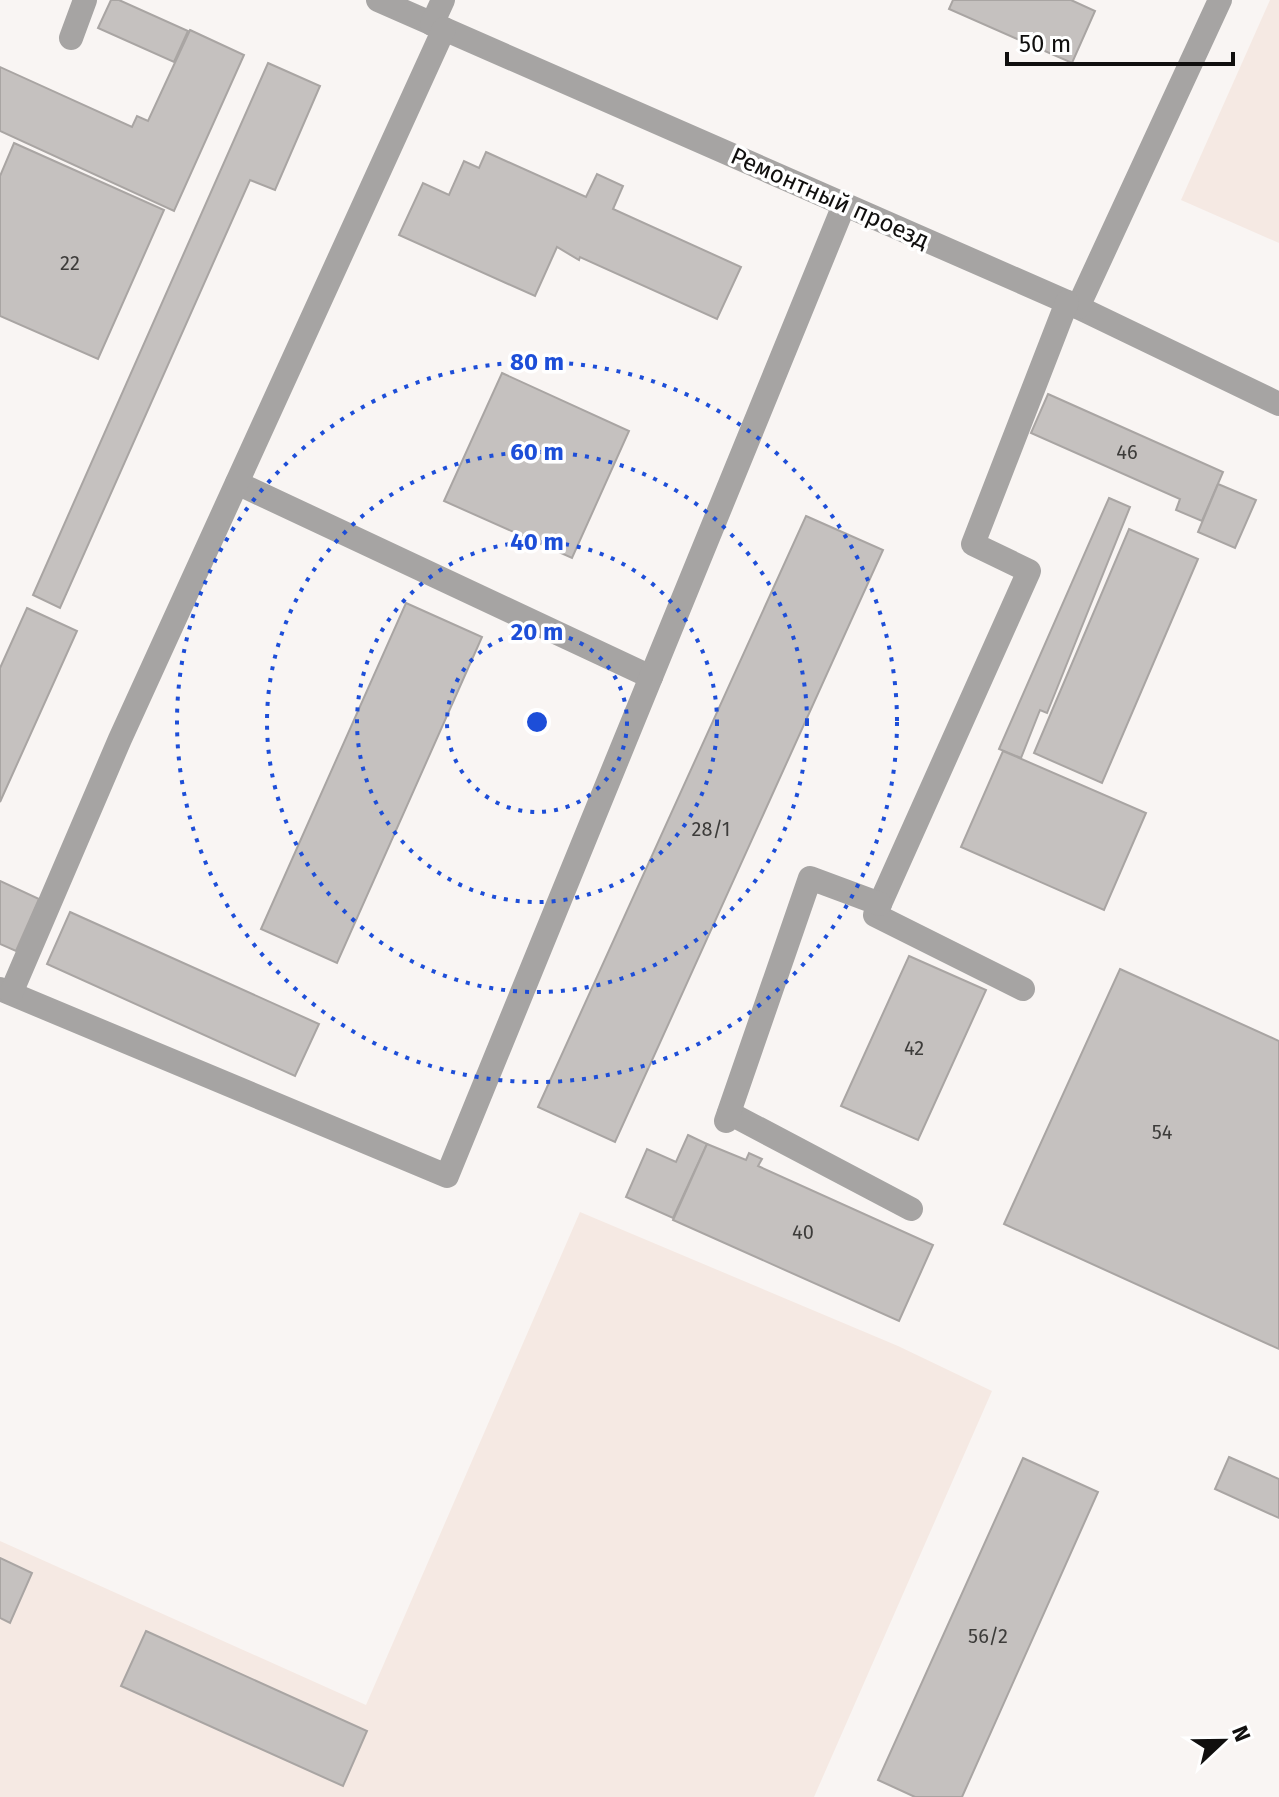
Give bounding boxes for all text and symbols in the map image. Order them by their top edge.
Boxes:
scale bar [1007,16,1233,66]
text: 50 m [1019,30,1071,58]
street label: Ремонтный проезд [726,142,934,254]
house number: 22 [60,251,80,275]
text: 80 m [510,348,564,376]
text: 60 m [510,438,564,466]
house number: 46 [1116,440,1138,464]
text: 40 m [510,528,564,556]
text: 20 m [511,618,563,646]
centre of rings [523,708,551,736]
house number: 28/1 [692,817,730,841]
house number: 42 [904,1036,924,1060]
house number: 54 [1152,1120,1173,1144]
house number: 40 [792,1220,814,1244]
house number: 56/2 [968,1624,1008,1648]
north arrow [1183,1701,1263,1781]
text: N [1226,1722,1256,1746]

